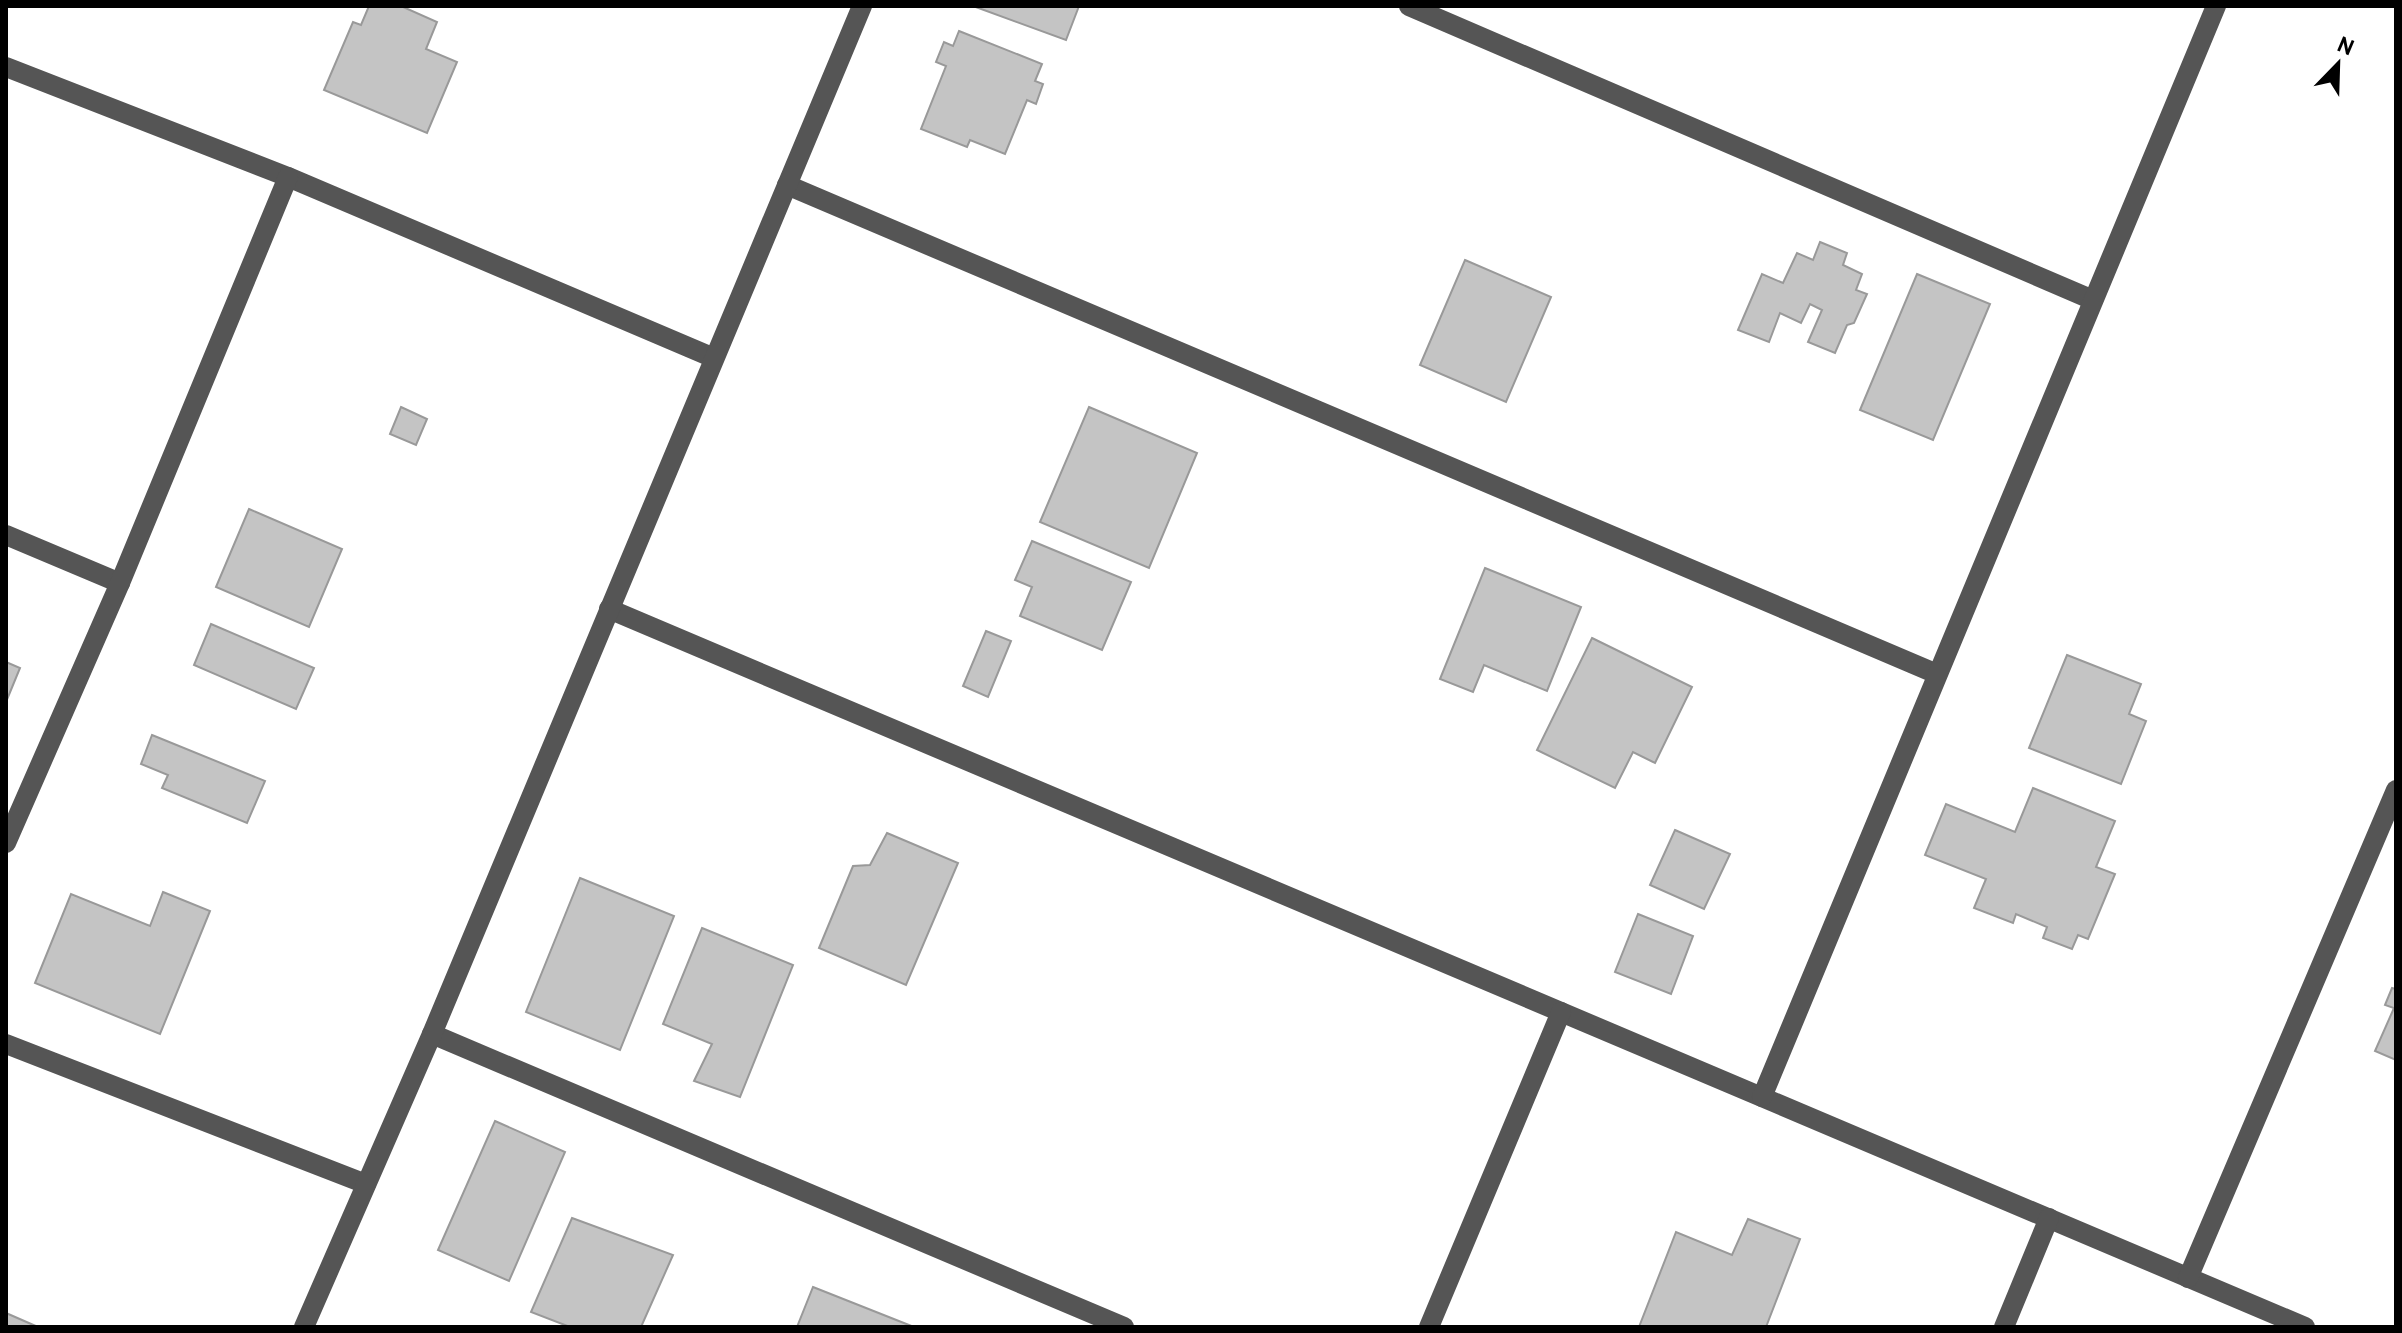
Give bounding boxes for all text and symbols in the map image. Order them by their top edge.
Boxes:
north arrow [2298,24,2378,104]
text: N [2332,32,2357,63]

